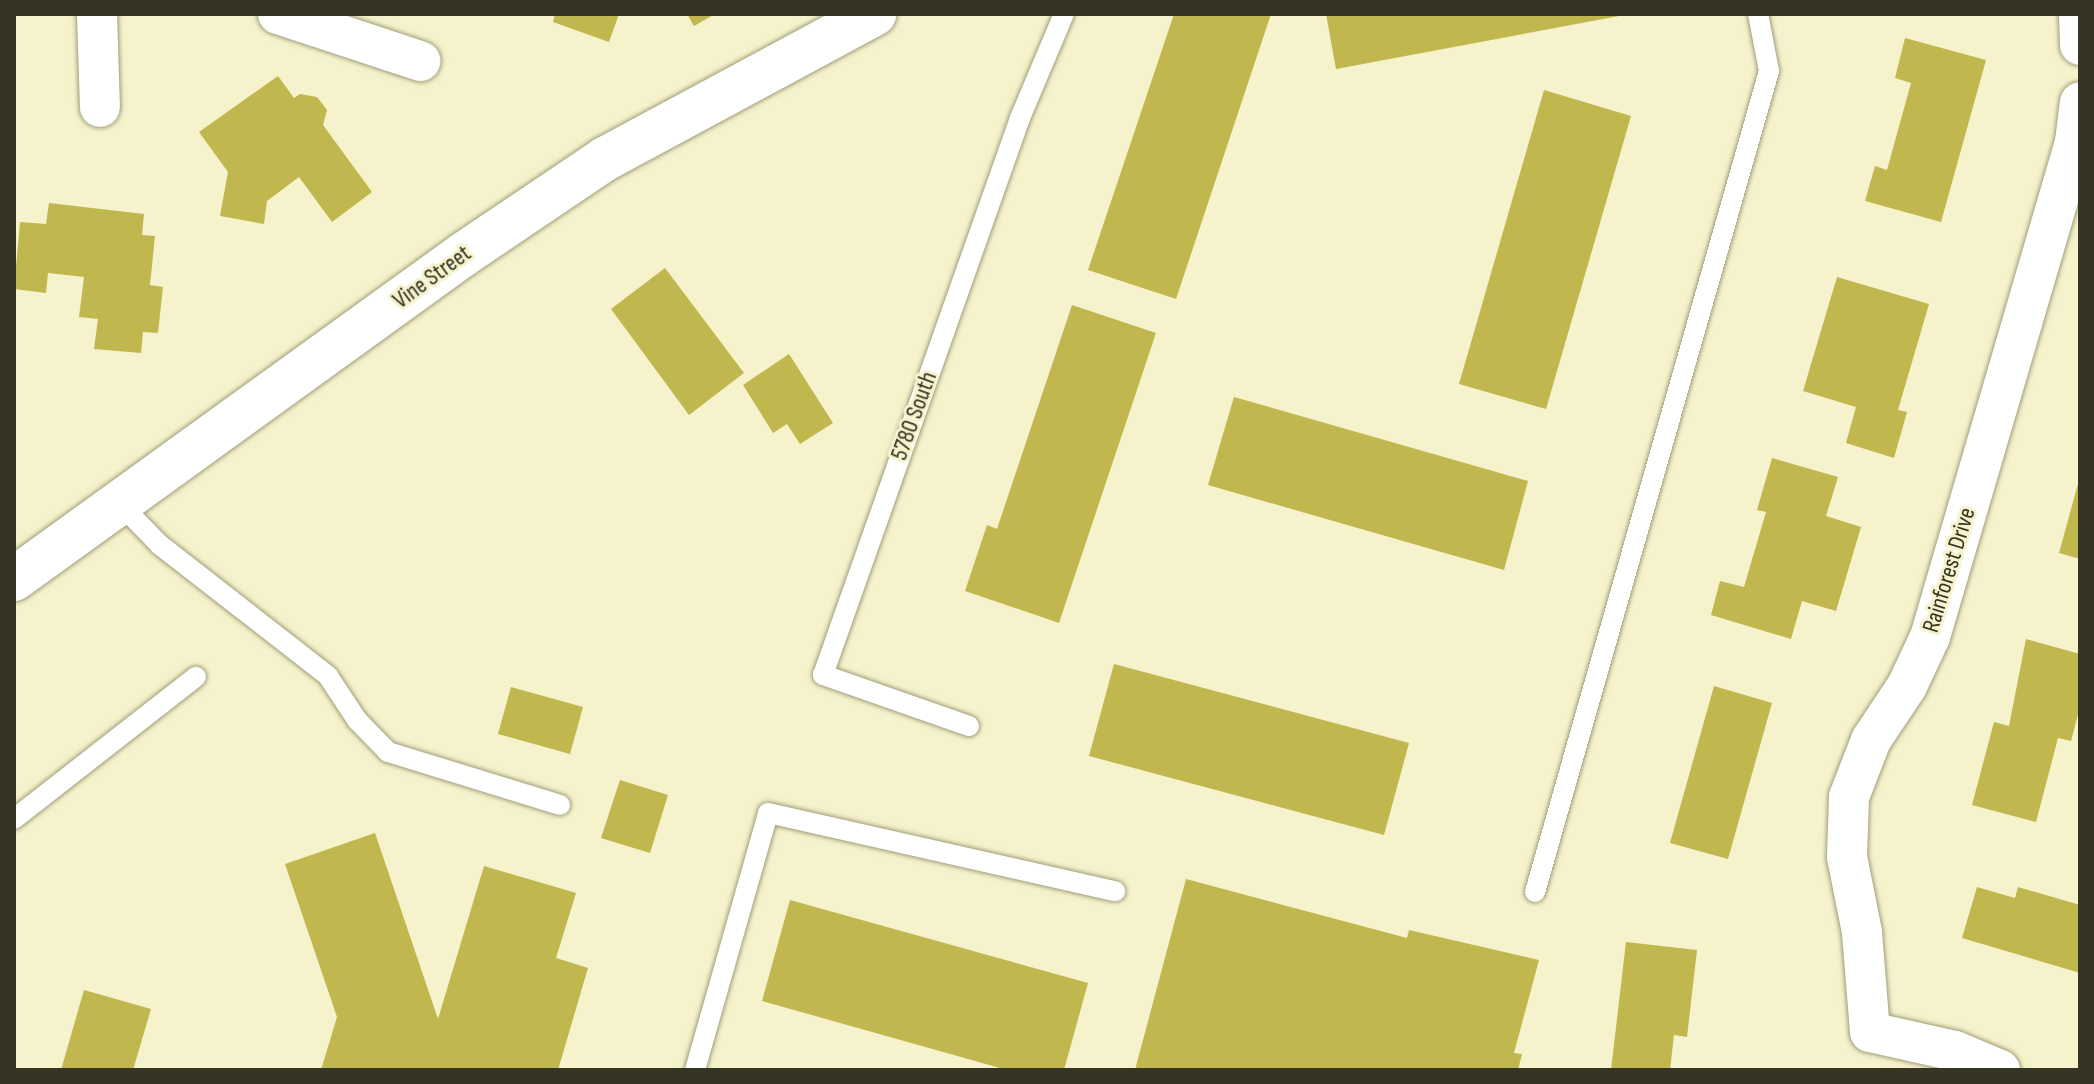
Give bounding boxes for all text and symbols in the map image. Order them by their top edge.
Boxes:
street label: Vine Street [387,239,477,315]
street label: 5780 South [885,368,943,464]
street label: Rainforest Drive [1916,504,1982,636]

